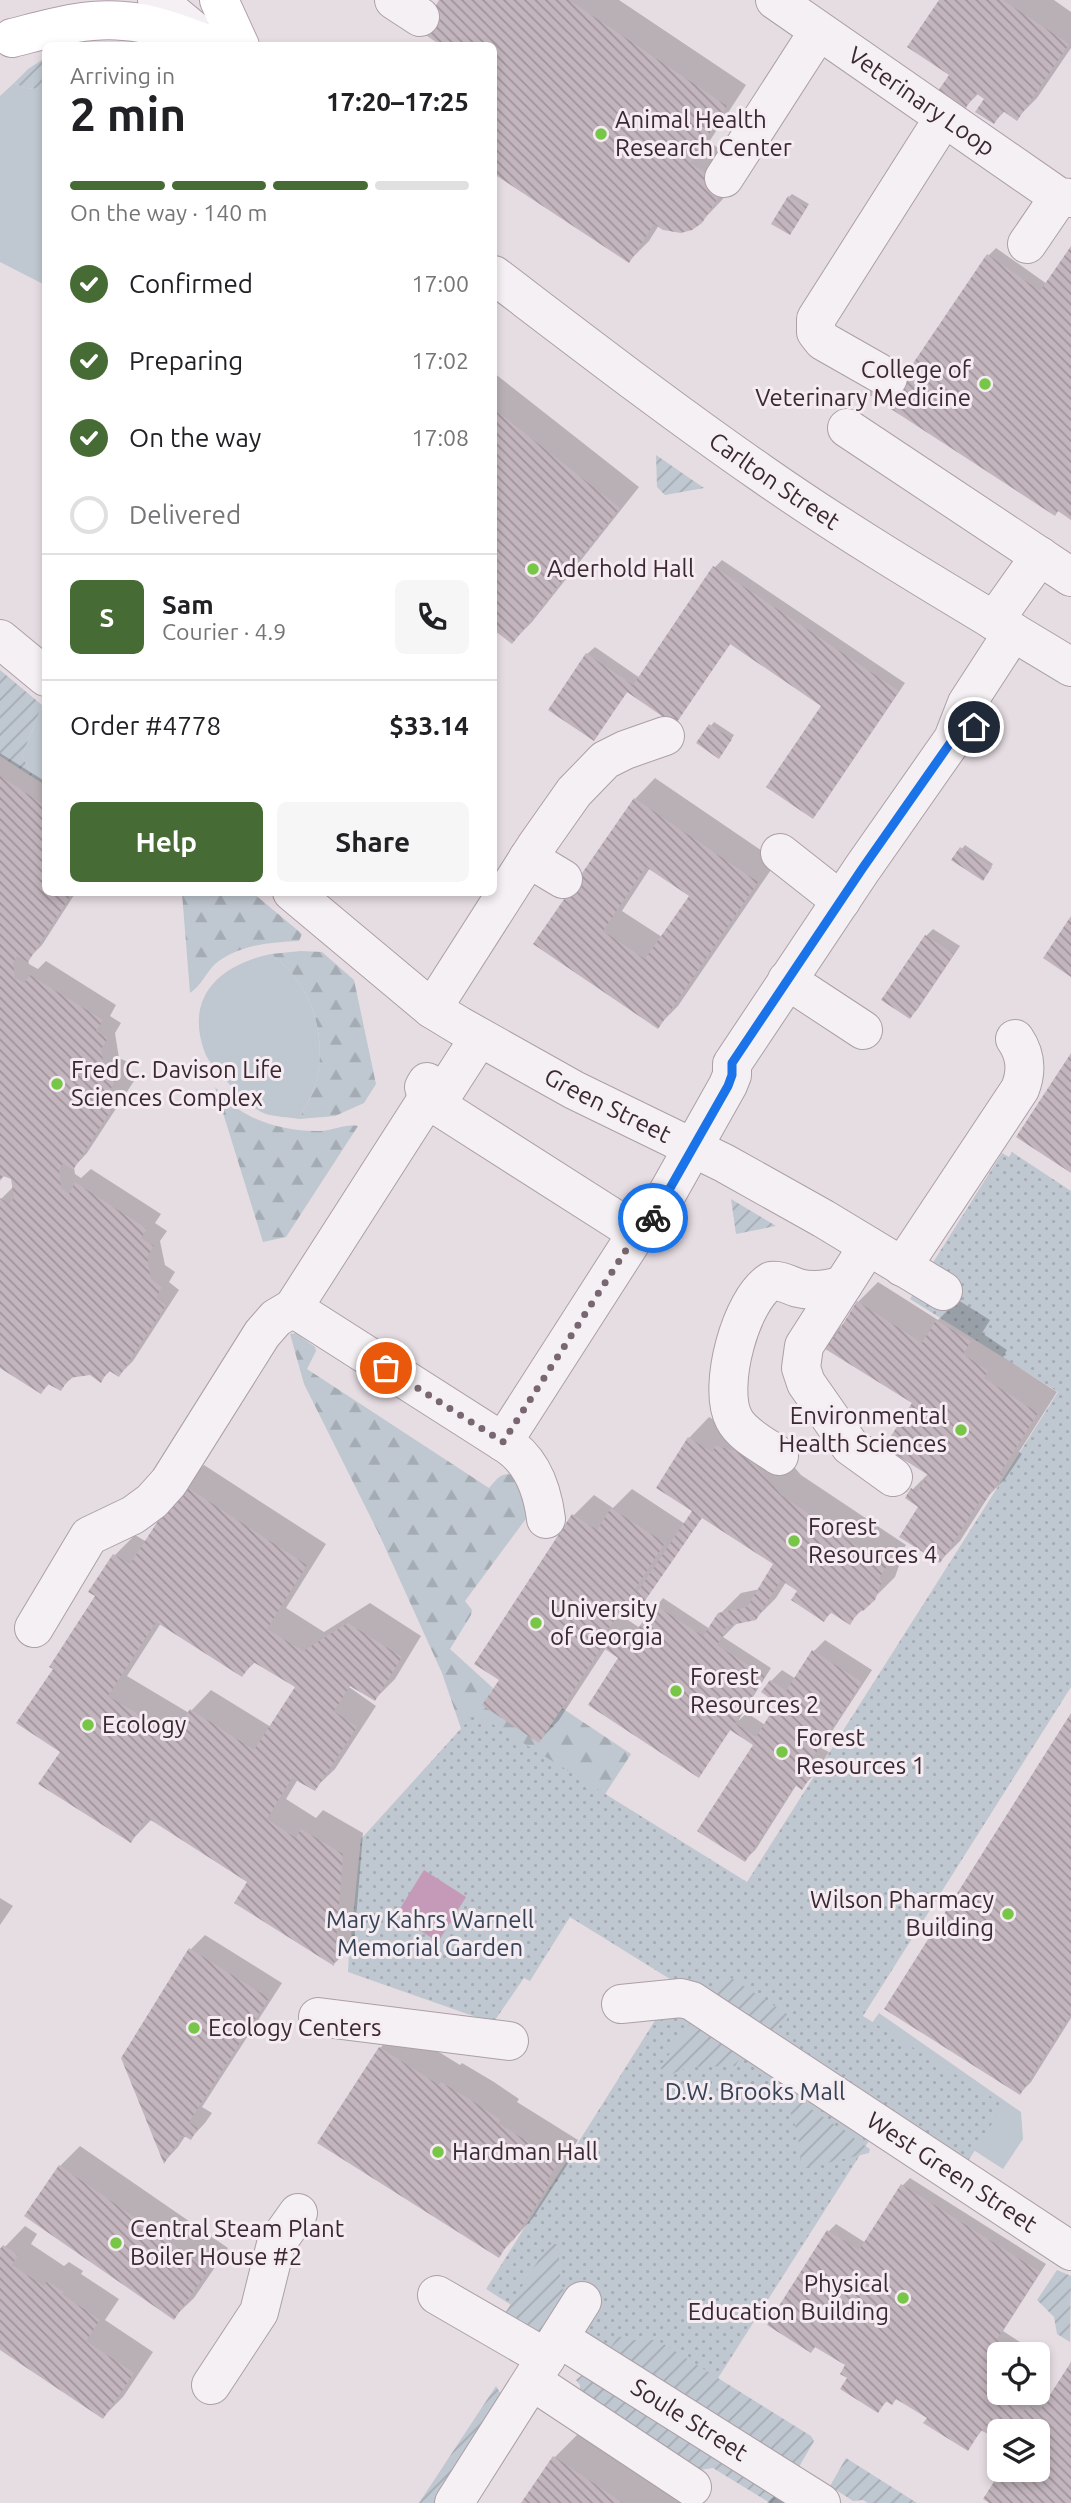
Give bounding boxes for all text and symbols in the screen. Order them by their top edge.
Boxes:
street label: Veterinary Loop [843,41,1000,161]
text: Arriving in [70,63,175,88]
text: 17:20–17:25 [326,87,469,116]
text: 2 min [70,88,186,140]
place label: Animal Health Research Center [615,106,792,161]
marker: Animal Health Research Center [593,126,609,142]
text: On the way · 140 m [70,200,267,225]
icon: check [70,265,108,303]
text: Confirmed [129,269,253,298]
text: 17:00 [411,271,469,296]
icon: check [70,342,108,380]
text: Preparing [129,346,243,375]
text: 17:02 [411,348,469,373]
place label: College of Veterinary Medicine [755,356,972,411]
marker: College of Veterinary Medicine [977,376,993,392]
icon: check [70,419,108,457]
text: On the way [129,423,261,452]
text: 17:08 [411,425,469,450]
street label: Carlton Street [704,427,845,535]
text: Delivered [129,500,241,529]
place label: Aderhold Hall [547,555,694,582]
marker: Aderhold Hall [525,561,541,577]
button: phone [395,580,469,654]
text: Sam [162,590,214,619]
text: S [100,603,114,632]
text: Courier · 4.9 [162,619,286,644]
pin [944,697,1004,757]
icon: home [955,708,993,746]
text: Order #4778 [70,711,221,740]
text: $33.14 [389,711,469,740]
button: Help [70,802,263,882]
button: Share [277,802,469,882]
place label: Fred C. Davison Life Sciences Complex [71,1056,283,1111]
street label: Green Street [540,1062,676,1148]
marker: Fred C. Davison Life Sciences Complex [49,1076,65,1092]
courier [618,1183,688,1253]
icon: bike [634,1199,672,1237]
pin [356,1338,416,1398]
icon: bag [367,1349,405,1387]
place label: Environmental Health Sciences [778,1402,947,1457]
marker: Environmental Health Sciences [953,1422,969,1438]
place label: Forest Resources 4 [808,1513,937,1568]
marker: Forest Resources 4 [786,1533,802,1549]
place label: University of Georgia [550,1595,663,1650]
marker: University of Georgia [528,1615,544,1631]
place label: Forest Resources 2 [690,1663,819,1718]
marker: Forest Resources 2 [668,1683,684,1699]
place label: Ecology [102,1711,187,1738]
marker: Ecology [80,1717,96,1733]
place label: Forest Resources 1 [796,1724,925,1779]
marker: Forest Resources 1 [774,1744,790,1760]
place label: Wilson Pharmacy Building [810,1886,994,1941]
park label: Mary Kahrs Warnell Memorial Garden [326,1906,534,1961]
marker: Wilson Pharmacy Building [1000,1906,1016,1922]
place label: Ecology Centers [208,2014,382,2041]
marker: Ecology Centers [186,2020,202,2036]
park label: D.W. Brooks Mall [665,2078,845,2105]
street label: West Green Street [862,2106,1043,2238]
place label: Hardman Hall [452,2138,598,2165]
marker: Hardman Hall [430,2144,446,2160]
place label: Central Steam Plant Boiler House #2 [130,2215,345,2270]
marker: Central Steam Plant Boiler House #2 [108,2235,124,2251]
place label: Physical Education Building [688,2270,889,2325]
marker: Physical Education Building [895,2290,911,2306]
map controls [987,2342,1050,2482]
button: locate [987,2342,1050,2405]
street label: Soule Street [626,2373,753,2467]
button: layers [987,2419,1050,2482]

